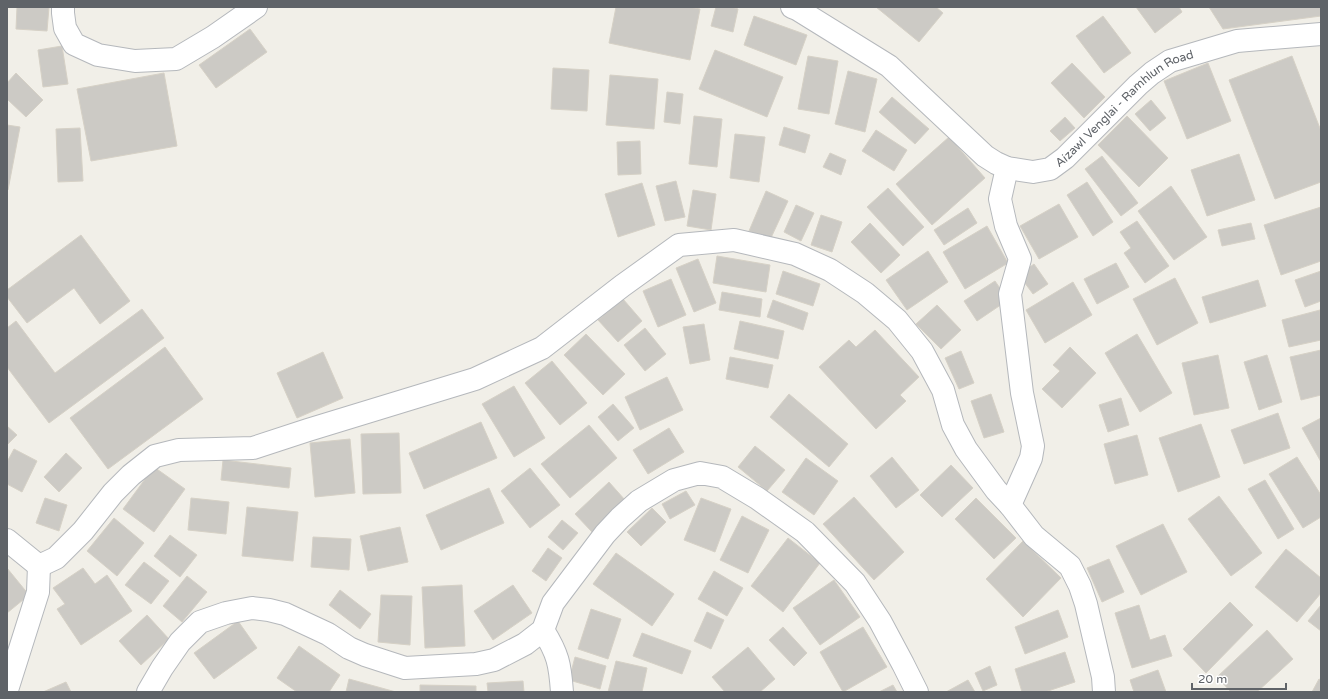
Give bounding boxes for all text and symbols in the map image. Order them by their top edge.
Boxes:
street label: Aizawl Venglai - Ramhlun Road [1052,47,1195,170]
scale bar [1192,665,1286,691]
text: 20 m [1198,672,1227,686]

